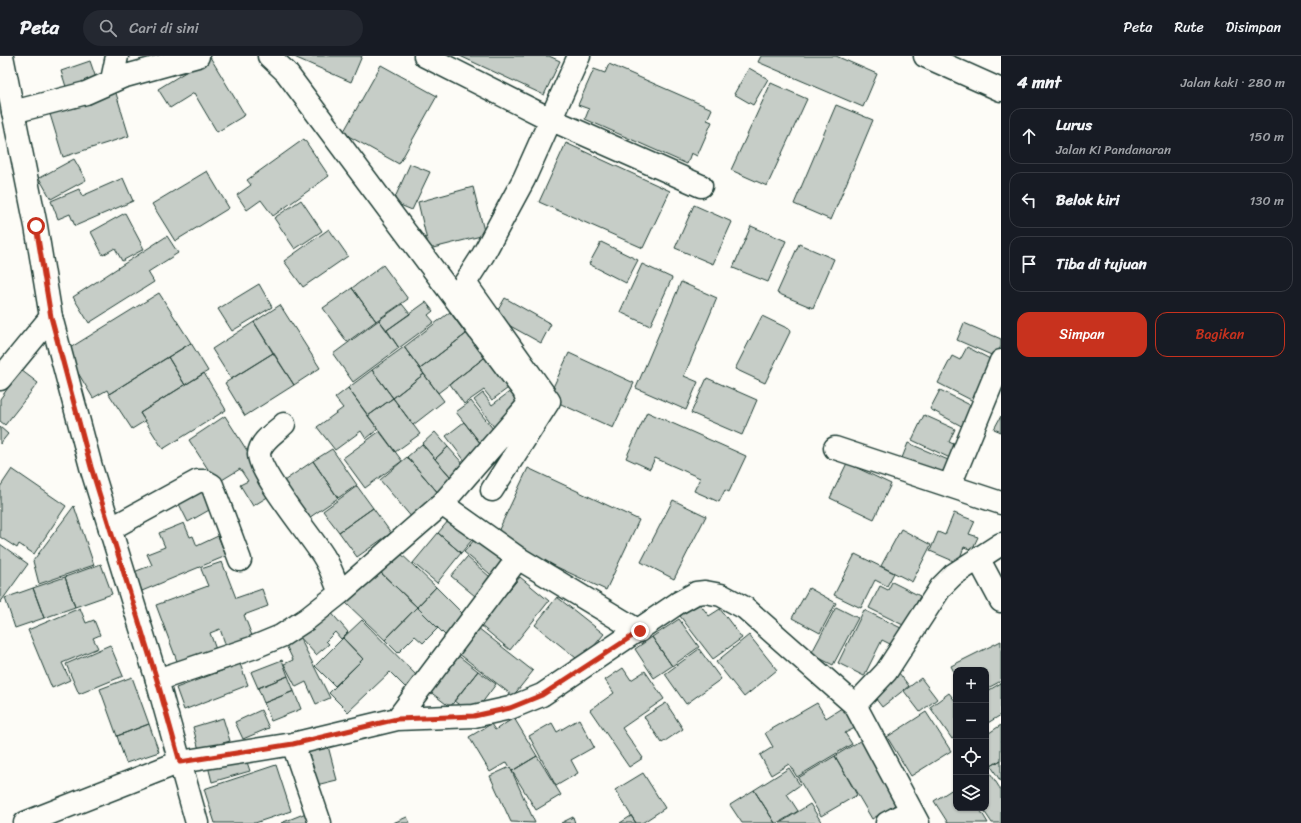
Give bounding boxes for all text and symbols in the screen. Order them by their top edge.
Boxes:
search box [83,10,363,46]
text: Peta [20,11,59,44]
text: Cari di sini [129,15,199,41]
text: Peta [1124,15,1152,40]
text: Rute [1174,15,1204,40]
text: Disimpan [1226,15,1281,40]
icon: search [97,17,119,39]
text: 4 mnt [1017,67,1061,97]
text: Jalan kaki · 280 m [1181,71,1285,94]
text: Lurus [1056,112,1092,138]
icon: ahead [1018,125,1040,147]
text: 150 m [1249,125,1284,148]
text: Jalan Ki Pandanaran [1056,138,1171,161]
text: Belok kiri [1056,187,1119,213]
icon: left [1018,189,1040,211]
text: 130 m [1250,189,1284,212]
route start [27,217,45,235]
text: Tiba di tujuan [1056,251,1147,277]
icon: arrive [1018,253,1040,275]
button: Simpan [1017,312,1147,357]
button: Bagikan [1155,312,1285,357]
route end [631,622,649,640]
map controls [953,667,989,811]
button: + [953,667,989,703]
button: − [953,703,989,739]
button: locate [953,739,989,775]
button: layers [953,775,989,811]

